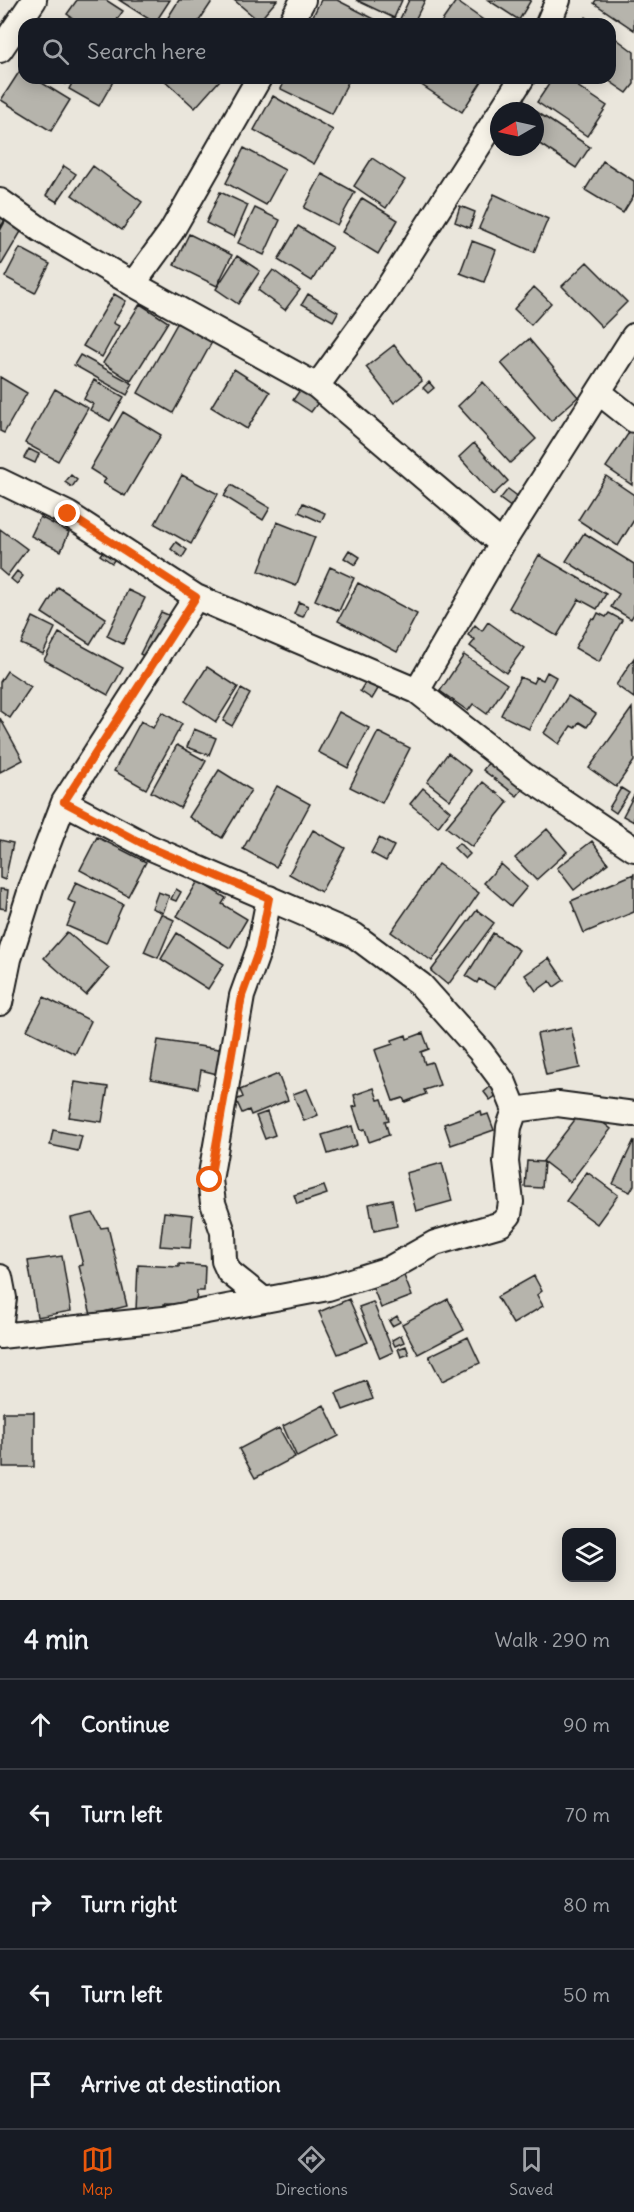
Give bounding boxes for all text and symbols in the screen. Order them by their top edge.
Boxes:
search box [18,18,616,84]
icon: search [39,35,72,68]
text: Search here [87,37,206,65]
north arrow [490,102,544,156]
route end [54,500,80,526]
route start [196,1166,222,1192]
map controls [562,1528,616,1582]
button: layers [562,1528,616,1582]
text: 4 min [24,1623,89,1656]
text: Walk · 290 m [495,1627,610,1652]
icon: ahead [24,1708,57,1741]
text: Continue [81,1710,170,1738]
text: 90 m [563,1712,610,1737]
icon: left [24,1798,57,1831]
text: Turn left [81,1800,162,1828]
text: 70 m [565,1802,610,1827]
icon: right [24,1888,57,1921]
text: Turn right [81,1890,177,1918]
text: 80 m [563,1892,610,1917]
icon: left [24,1978,57,2011]
text: Turn left [81,1980,162,2008]
text: 50 m [563,1982,610,2007]
icon: arrive [24,2068,57,2101]
text: Arrive at destination [81,2070,281,2098]
tab: Map [81,2143,114,2199]
tab: Directions [275,2143,348,2199]
tab: Saved [509,2143,553,2199]

